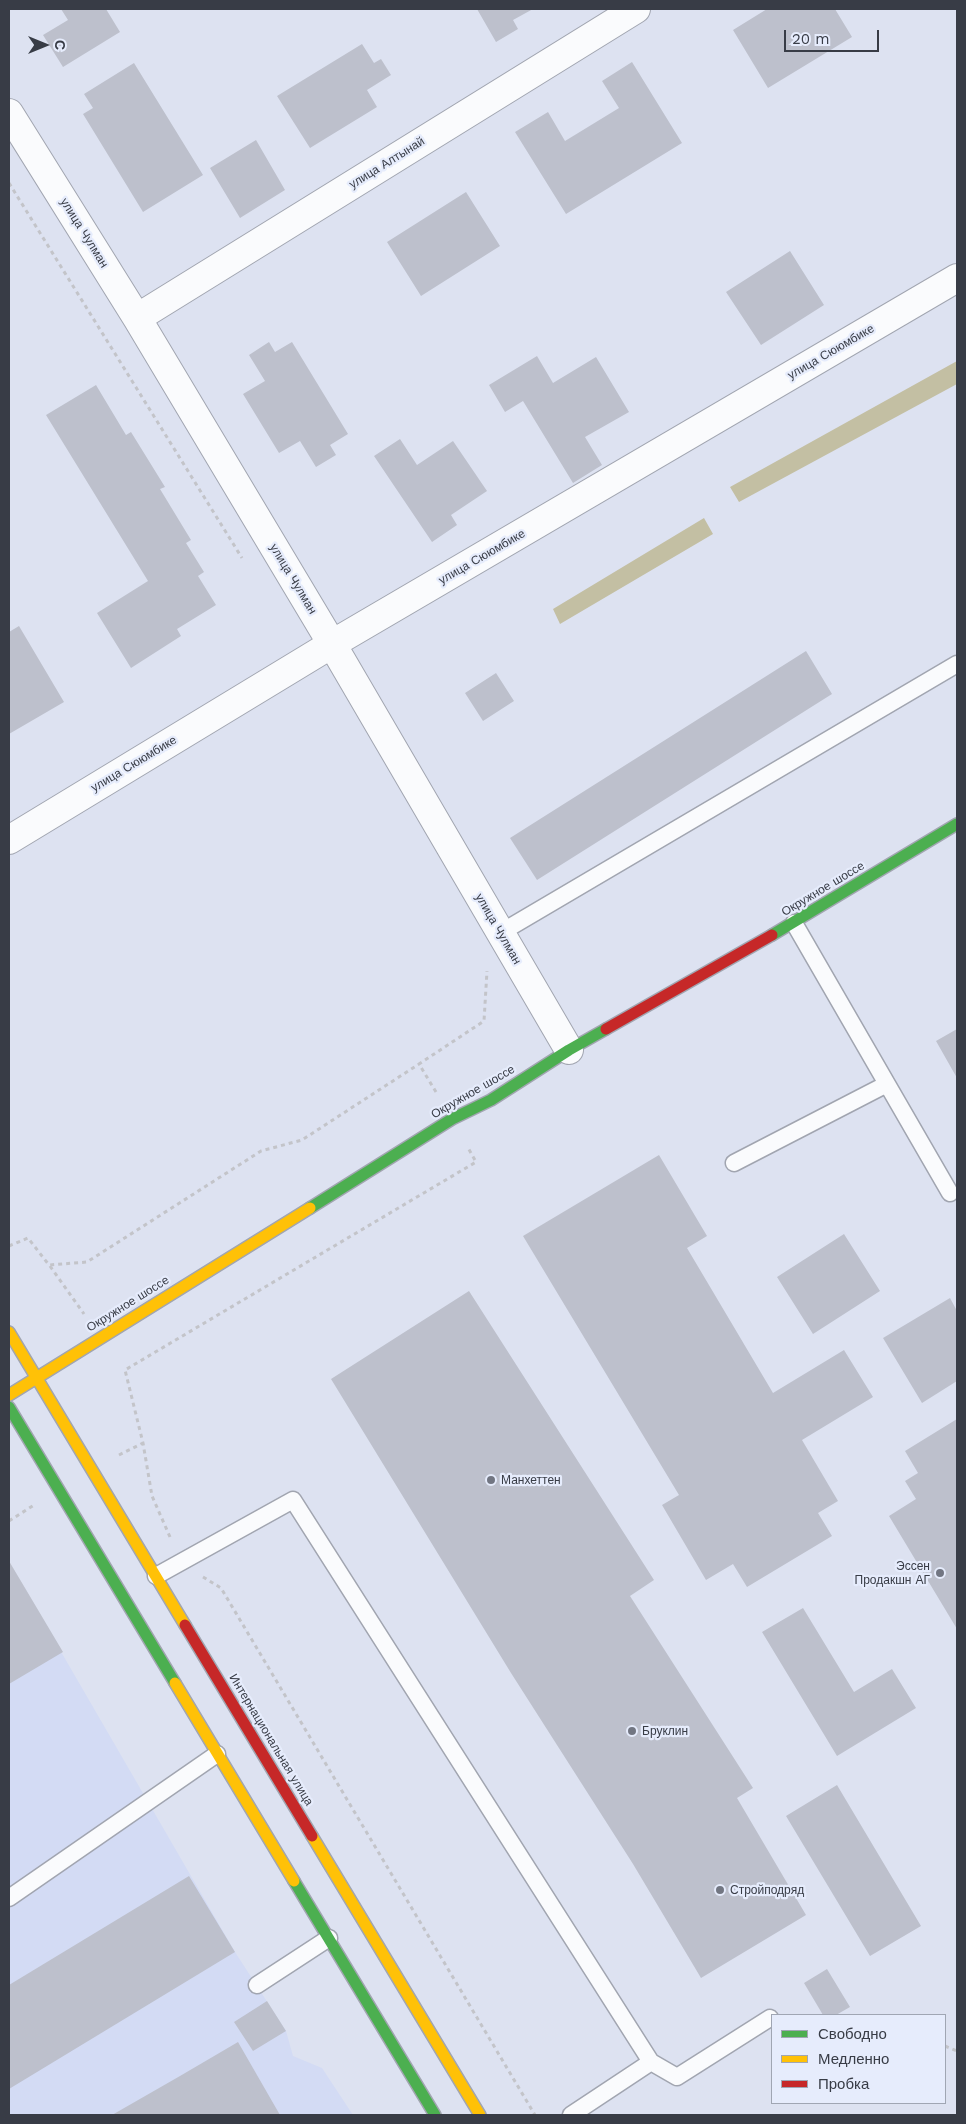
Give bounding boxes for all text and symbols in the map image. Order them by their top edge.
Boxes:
north arrow [20,20,70,70]
scale bar [786,20,881,52]
text: 20 m [792,30,830,48]
text: С [52,40,68,50]
street label: улица Алтынай [347,134,427,192]
street label: улица Чулман [57,196,111,270]
street label: улица Сююмбике [785,321,877,383]
street label: улица Сююмбике [436,526,528,588]
street label: улица Чулман [266,541,320,617]
street label: улица Сююмбике [89,733,179,795]
street label: Окружное шоссе [779,859,867,919]
street label: улица Чулман [472,891,524,967]
street label: Окружное шоссе [429,1062,517,1122]
street label: Окружное шоссе [84,1273,172,1335]
place label: Манхеттен [501,1473,561,1487]
marker: Манхеттен [485,1474,497,1486]
place label: Эссен Продакшн АГ [855,1559,930,1587]
marker: Эссен Продакшн АГ [934,1567,946,1579]
street label: Интернациональная улица [226,1672,316,1808]
place label: Бруклин [642,1724,688,1738]
marker: Бруклин [626,1725,638,1737]
place label: Стройподряд [730,1883,804,1897]
marker: Стройподряд [714,1884,726,1896]
legend [771,2014,946,2104]
text: Свободно [818,2025,887,2043]
text: Медленно [818,2050,889,2068]
text: Пробка [818,2075,869,2093]

